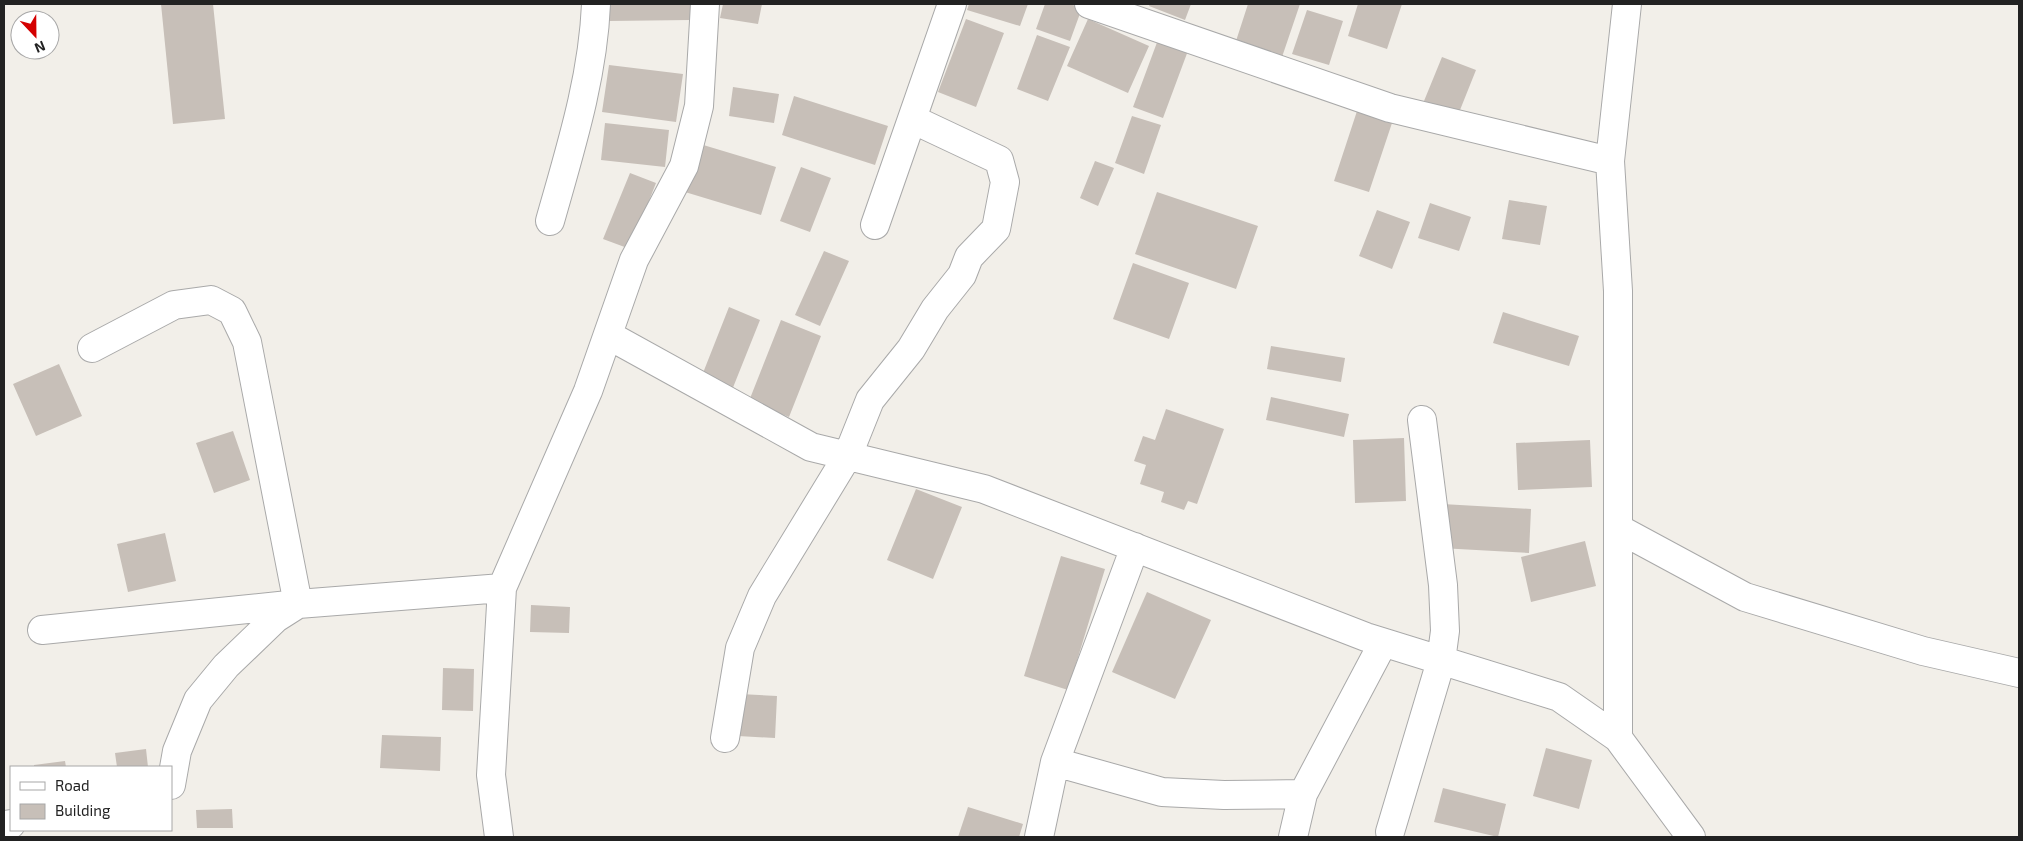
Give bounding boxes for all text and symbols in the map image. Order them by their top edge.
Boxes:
north arrow [10,10,60,60]
text: N [32,38,48,57]
legend [10,766,172,831]
text: Road [55,776,90,794]
text: Building [55,801,111,819]

